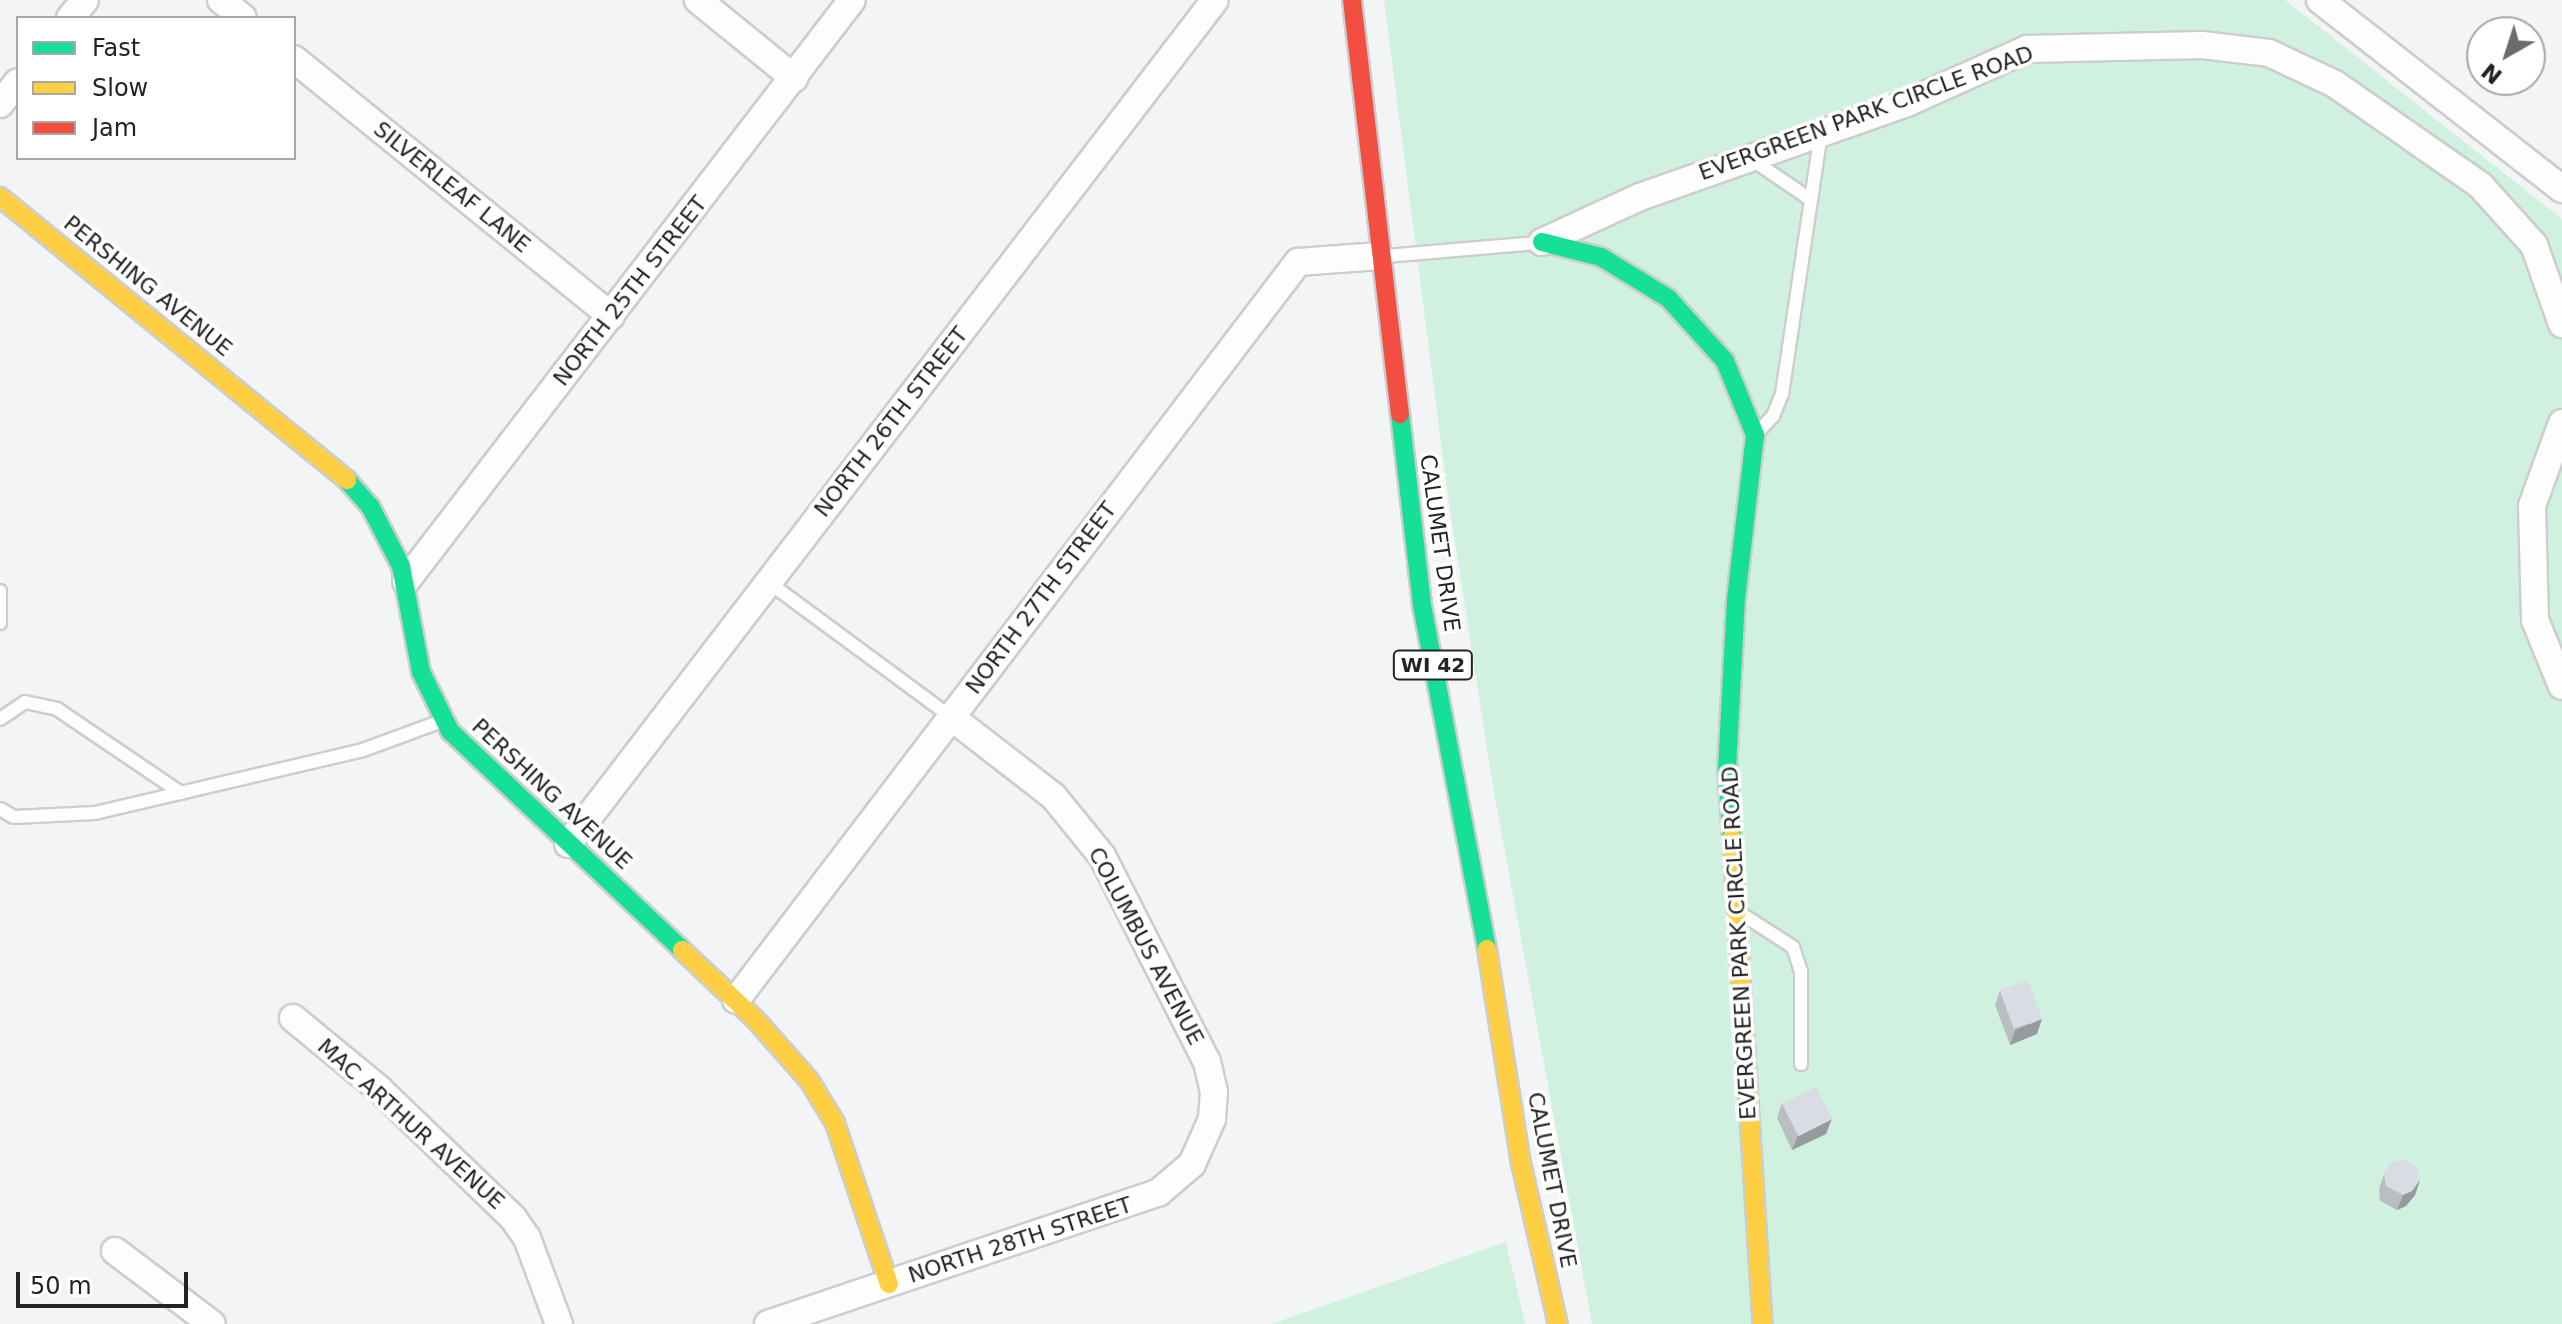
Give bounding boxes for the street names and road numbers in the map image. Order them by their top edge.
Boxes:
street label: EVERGREEN PARK CIRCLE ROAD [1695,40,2037,186]
street label: SILVERLEAF LANE [368,116,536,258]
street label: NORTH 25TH STREET [548,191,712,391]
street label: PERSHING AVENUE [58,210,238,362]
street label: NORTH 26TH STREET [809,322,973,522]
street label: CALUMET DRIVE [1414,453,1466,633]
street label: NORTH 27TH STREET [960,497,1122,699]
road number: WI 42 [1391,649,1475,681]
street label: PERSHING AVENUE [467,713,637,875]
street label: EVERGREEN PARK CIRCLE ROAD [1717,766,1761,1120]
street label: COLUMBUS AVENUE [1083,843,1209,1049]
street label: MAC ARTHUR AVENUE [312,1033,510,1215]
street label: CALUMET DRIVE [1522,1090,1582,1270]
street label: NORTH 28TH STREET [905,1191,1135,1289]

